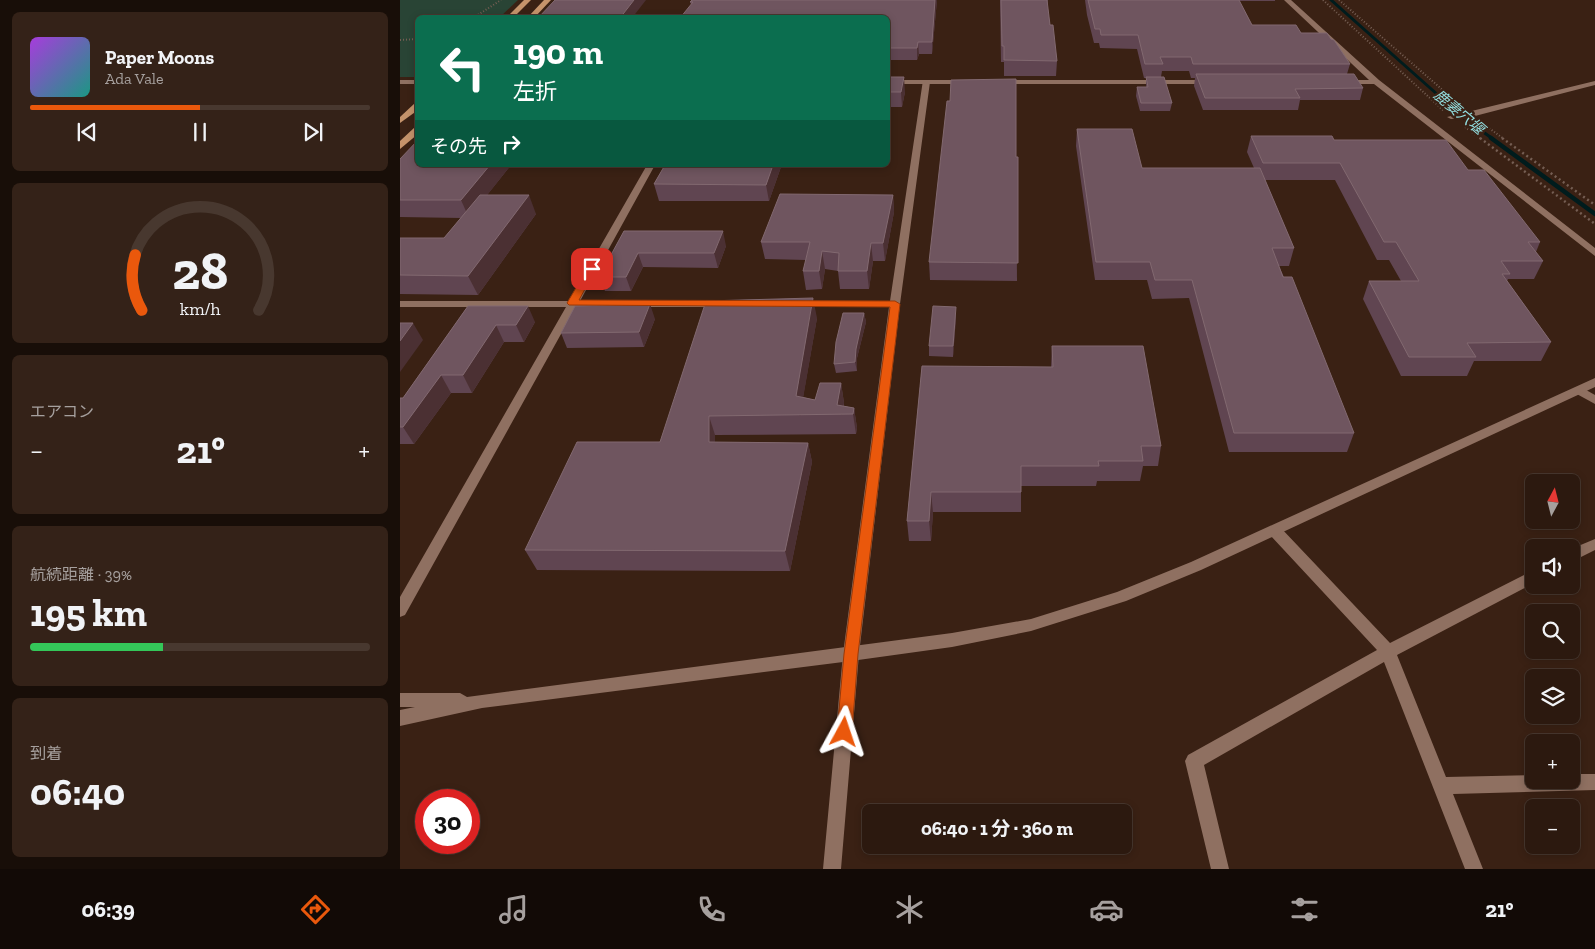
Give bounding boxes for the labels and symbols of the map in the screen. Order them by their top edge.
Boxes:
water label: 鹿妻穴堰 [1430,86,1490,140]
pin [571,248,613,290]
north arrow [1525,474,1580,529]
position arrow [817,705,869,757]
speed limit sign: 30 [415,789,480,854]

